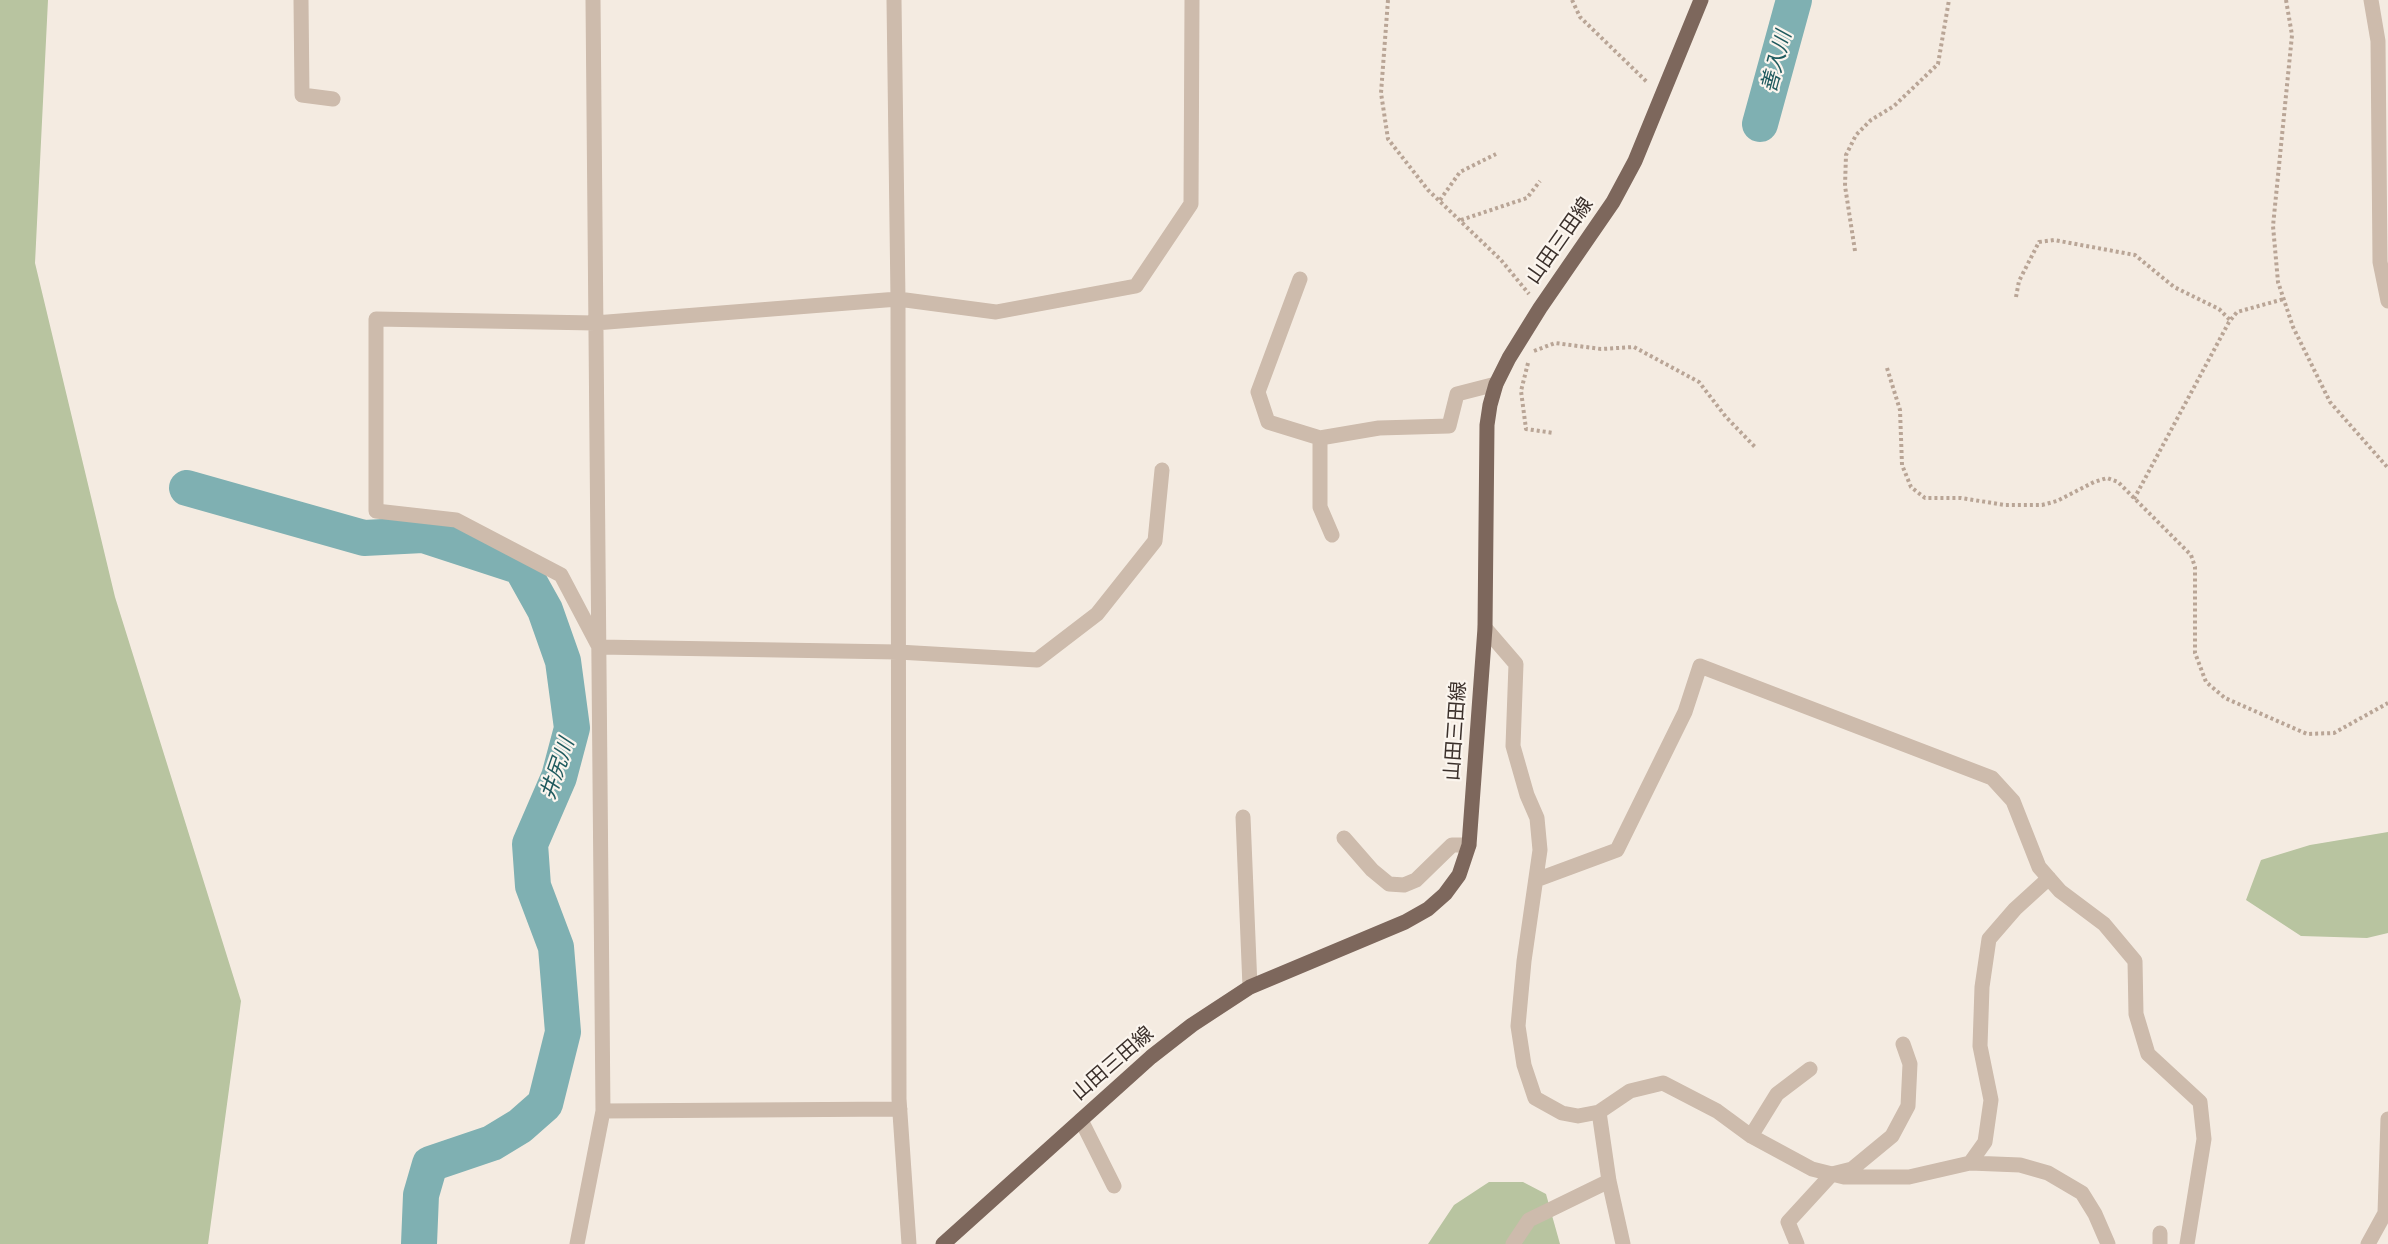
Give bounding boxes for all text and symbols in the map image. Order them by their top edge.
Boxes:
water label: 善入川 [1757,28,1797,96]
street label: 山田三田線 [1521,193,1599,289]
street label: 山田三田線 [1441,680,1471,782]
water label: 井尻川 [536,735,580,803]
street label: 山田三田線 [1067,1022,1159,1106]

